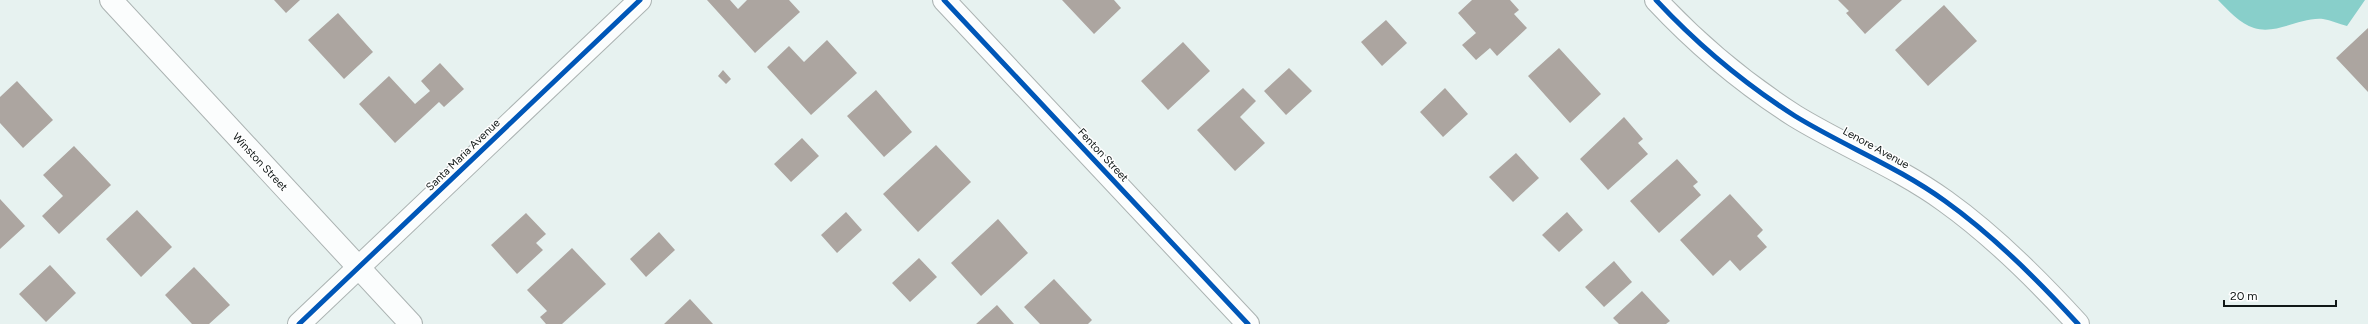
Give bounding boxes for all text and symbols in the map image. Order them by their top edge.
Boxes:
street label: Santa Maria Avenue [423,116,503,194]
street label: Lenore Avenue [1841,124,1911,172]
street label: Fenton Street [1075,126,1131,184]
street label: Winston Street [230,130,290,194]
scale bar [2224,282,2336,308]
text: 20 m [2230,289,2258,303]

